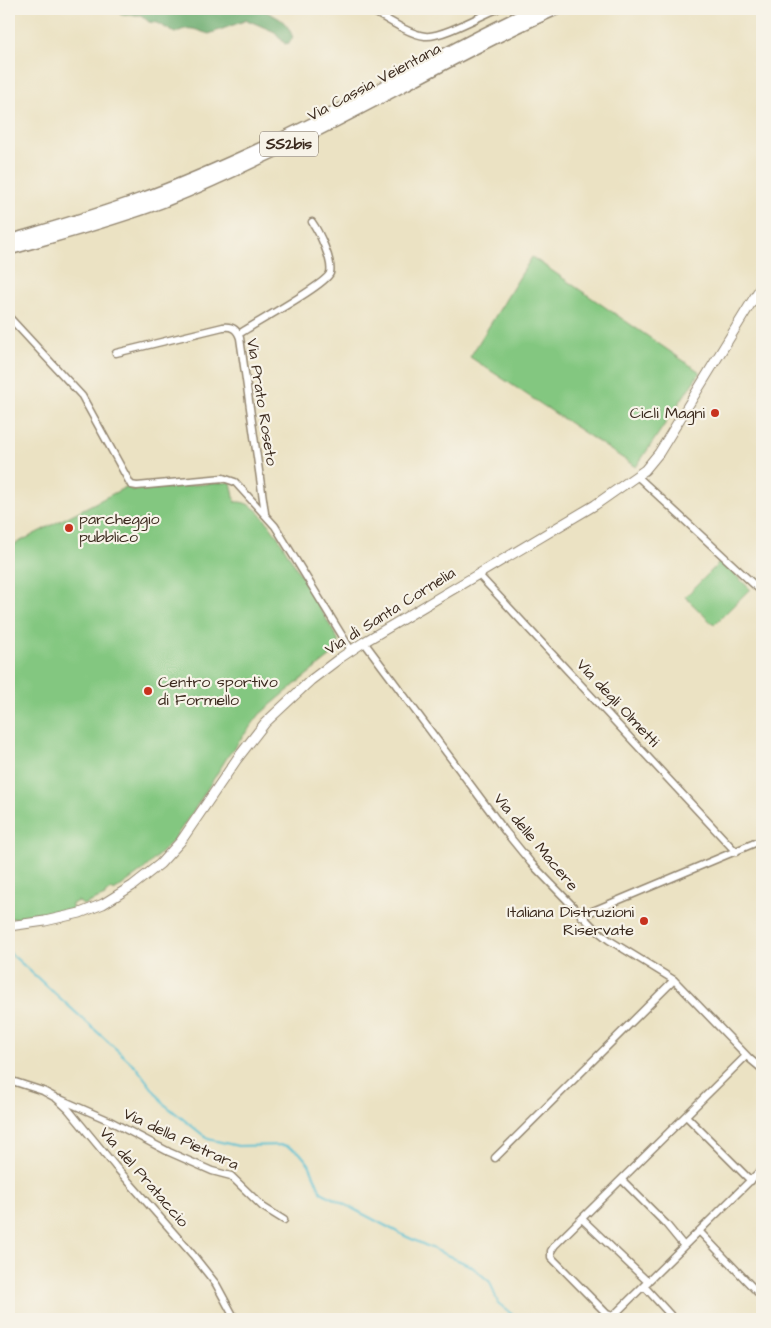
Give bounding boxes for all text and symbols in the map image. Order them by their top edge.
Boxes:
street label: Via Cassia Veientana [303,38,445,126]
road number: SS2bis [260,132,318,156]
street label: Via Prato Roseto [241,337,283,467]
place label: Cicli Magni [630,402,706,425]
marker: Cicli Magni [709,407,721,419]
place label: parcheggio pubblico [79,508,160,548]
marker: parcheggio pubblico [63,522,75,534]
street label: Via di Santa Cornelia [320,562,460,660]
street label: Via degli Olmetti [571,654,665,753]
place label: Centro sportivo di Formello [158,671,278,711]
marker: Centro sportivo di Formello [142,685,154,697]
street label: Via delle Macere [488,788,584,896]
place label: Italiana Distruzioni Riservate [507,901,635,941]
marker: Italiana Distruzioni Riservate [638,915,650,927]
street label: Via della Pietrara [120,1103,242,1175]
street label: Via del Prataccio [94,1122,194,1232]

